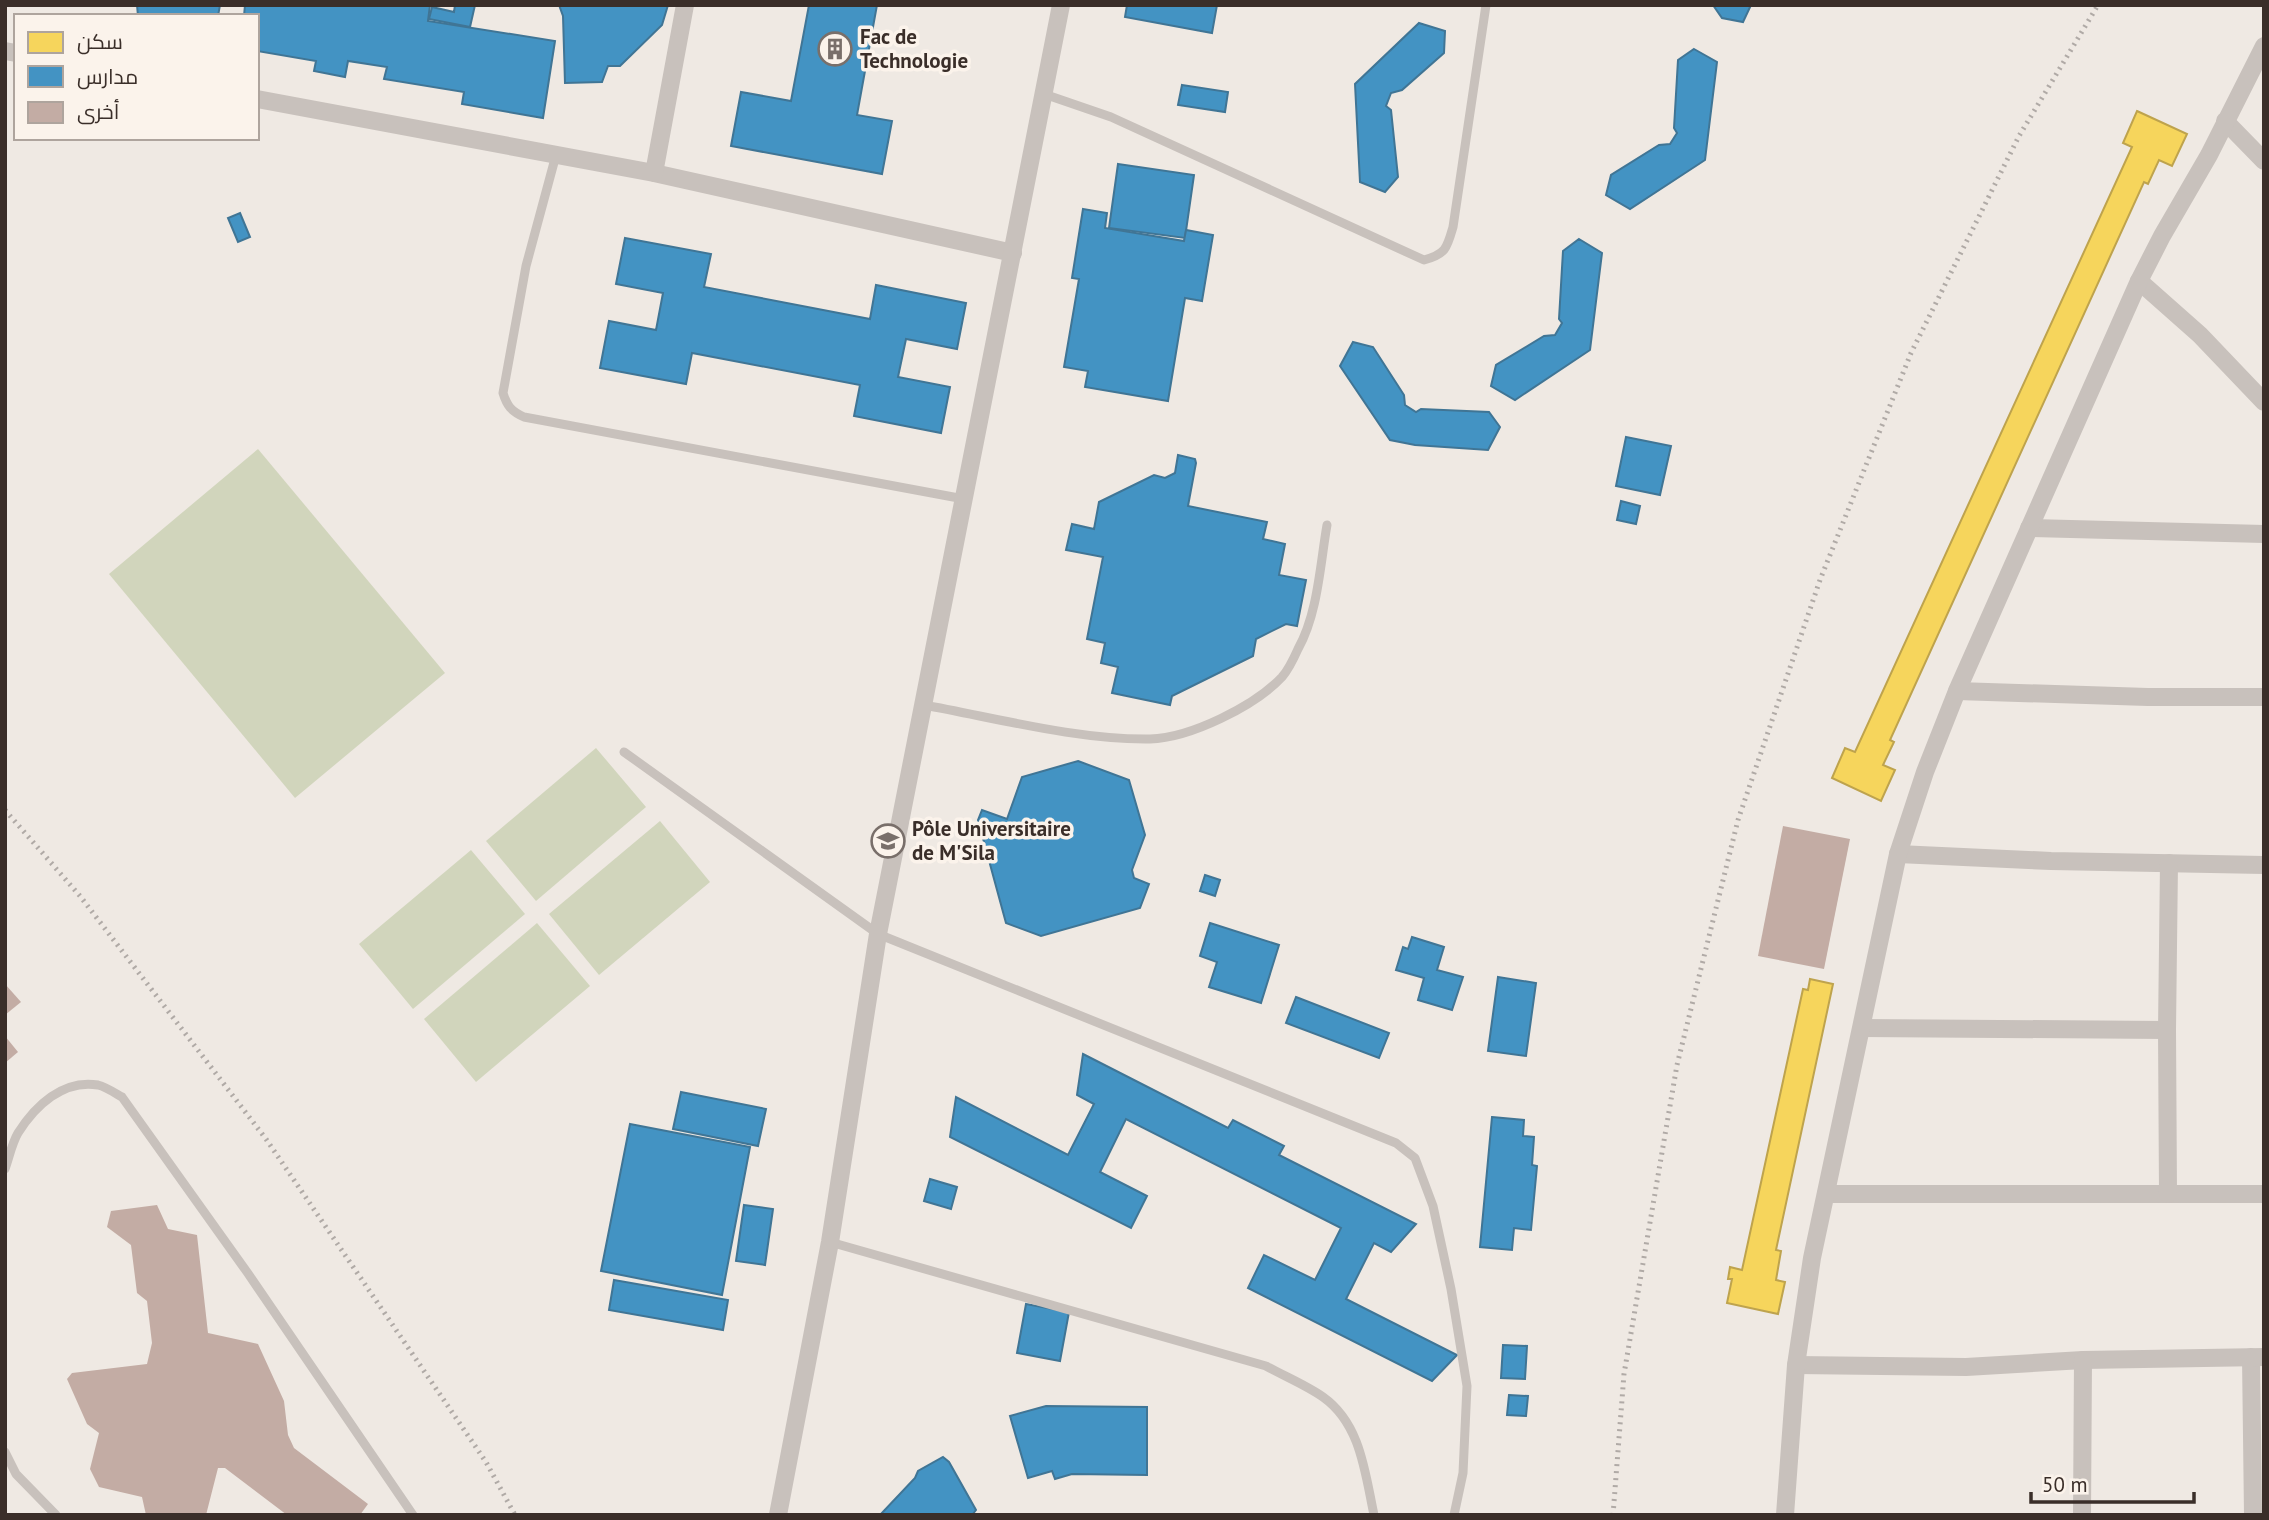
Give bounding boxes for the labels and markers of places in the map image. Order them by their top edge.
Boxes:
place label: Fac de Technologie [860,23,968,74]
building icon: Fac de Technologie [816,30,854,68]
place label: Pôle Universitaire de M'Sila [912,815,1071,866]
school or university icon: Pôle Universitaire de M'Sila [869,822,907,860]

